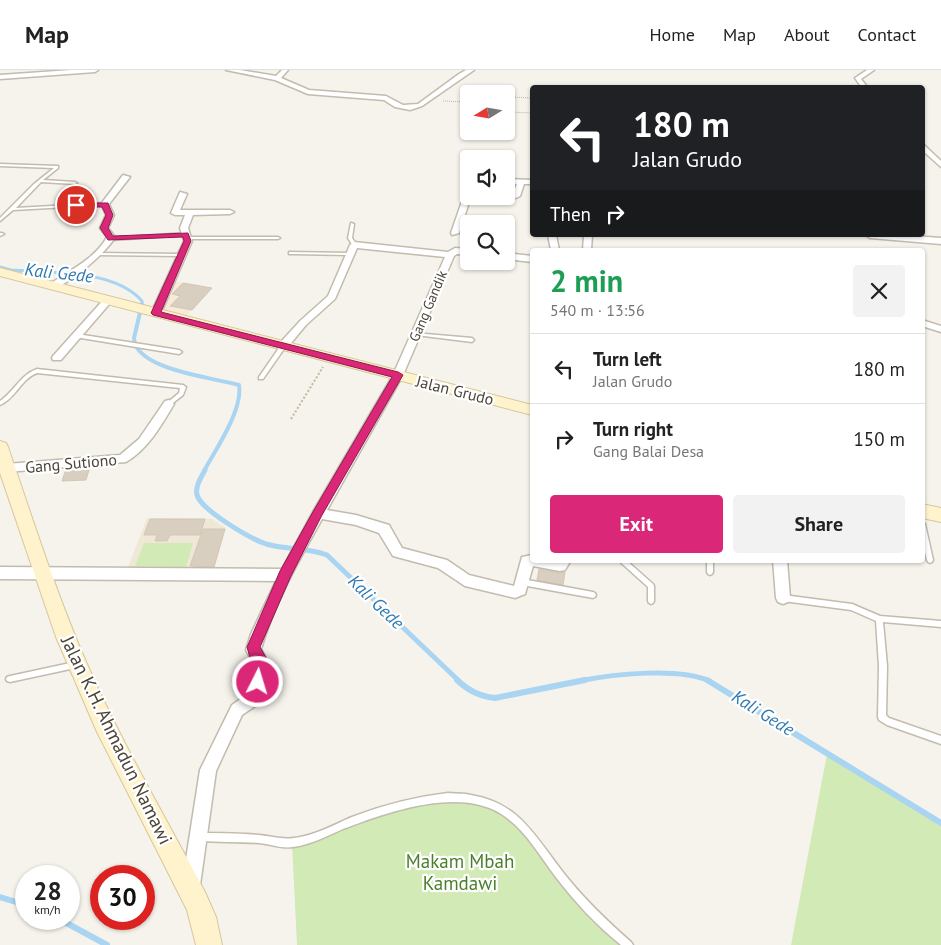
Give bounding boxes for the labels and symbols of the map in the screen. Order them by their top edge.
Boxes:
north arrow [460,85,515,140]
pin [55,184,97,226]
water label: Kali Gede [23,257,95,288]
street label: Gang Gandik [405,267,451,344]
street label: Jalan Grudo [413,370,496,409]
street label: Gang Sutiono [24,449,118,477]
water label: Kali Gede [343,569,410,634]
street label: Jalan K.H. Ahmadun Namawi [56,631,178,848]
position arrow [231,655,283,707]
water label: Kali Gede [728,684,799,741]
park label: Makam Mbah Kamdawi [406,849,514,895]
speed limit sign: 30 [90,865,155,930]

